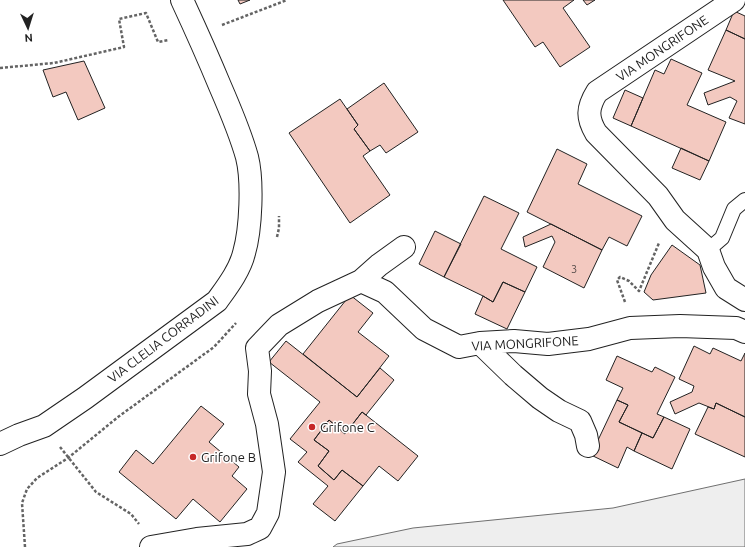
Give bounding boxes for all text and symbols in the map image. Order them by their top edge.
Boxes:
north arrow [8,8,48,48]
street label: VIA MONGRIFONE [614,12,710,84]
text: N [24,32,33,44]
house number: 3 [571,263,577,275]
street label: VIA CLELIA CORRADINI [105,293,221,385]
street label: VIA MONGRIFONE [471,333,579,353]
place label: Grifone C [320,420,375,434]
marker: Grifone C [307,422,317,432]
place label: Grifone B [201,450,256,464]
marker: Grifone B [188,452,198,462]

